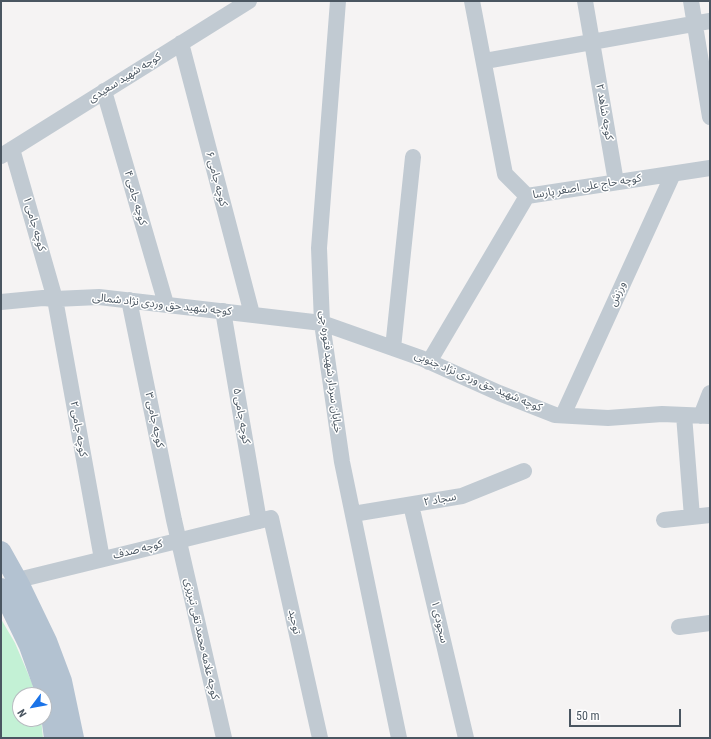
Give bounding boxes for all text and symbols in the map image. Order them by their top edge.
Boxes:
street label: کوچه شهید سعیدی [86,50,164,106]
street label: کوچه شاهد ۲ [593,83,615,141]
street label: کوچه جامی ۶ [202,150,230,208]
street label: کوچه جامی ۴ [121,169,149,227]
street label: کوچه حاج علی اصغر پارسا [532,172,642,202]
street label: کوچه جامی ۱ [20,195,48,253]
street label: ورزش [607,279,629,309]
street label: کوچه شهید حق وردی نژاد شمالی [92,291,232,319]
street label: خیابان سردار شهید فتوره چی [316,310,344,434]
street label: کوچه شهید حق وردی نژاد جنوبی [412,349,544,415]
street label: کوچه جامی ۵ [230,387,252,445]
street label: کوچه جامی ۳ [142,391,166,449]
street label: کوچه جامی ۲ [67,400,89,458]
street label: سجاد ۲ [423,491,457,509]
street label: کوچه صدف [112,537,164,563]
street label: کوچه علامه محمد تقی تبریزی [181,577,221,701]
street label: سجودی ۱ [428,599,450,645]
street label: توحید [285,608,303,636]
north arrow [12,687,52,727]
scale bar [571,701,683,727]
text: N [15,707,30,719]
text: 50 m [576,709,600,723]

